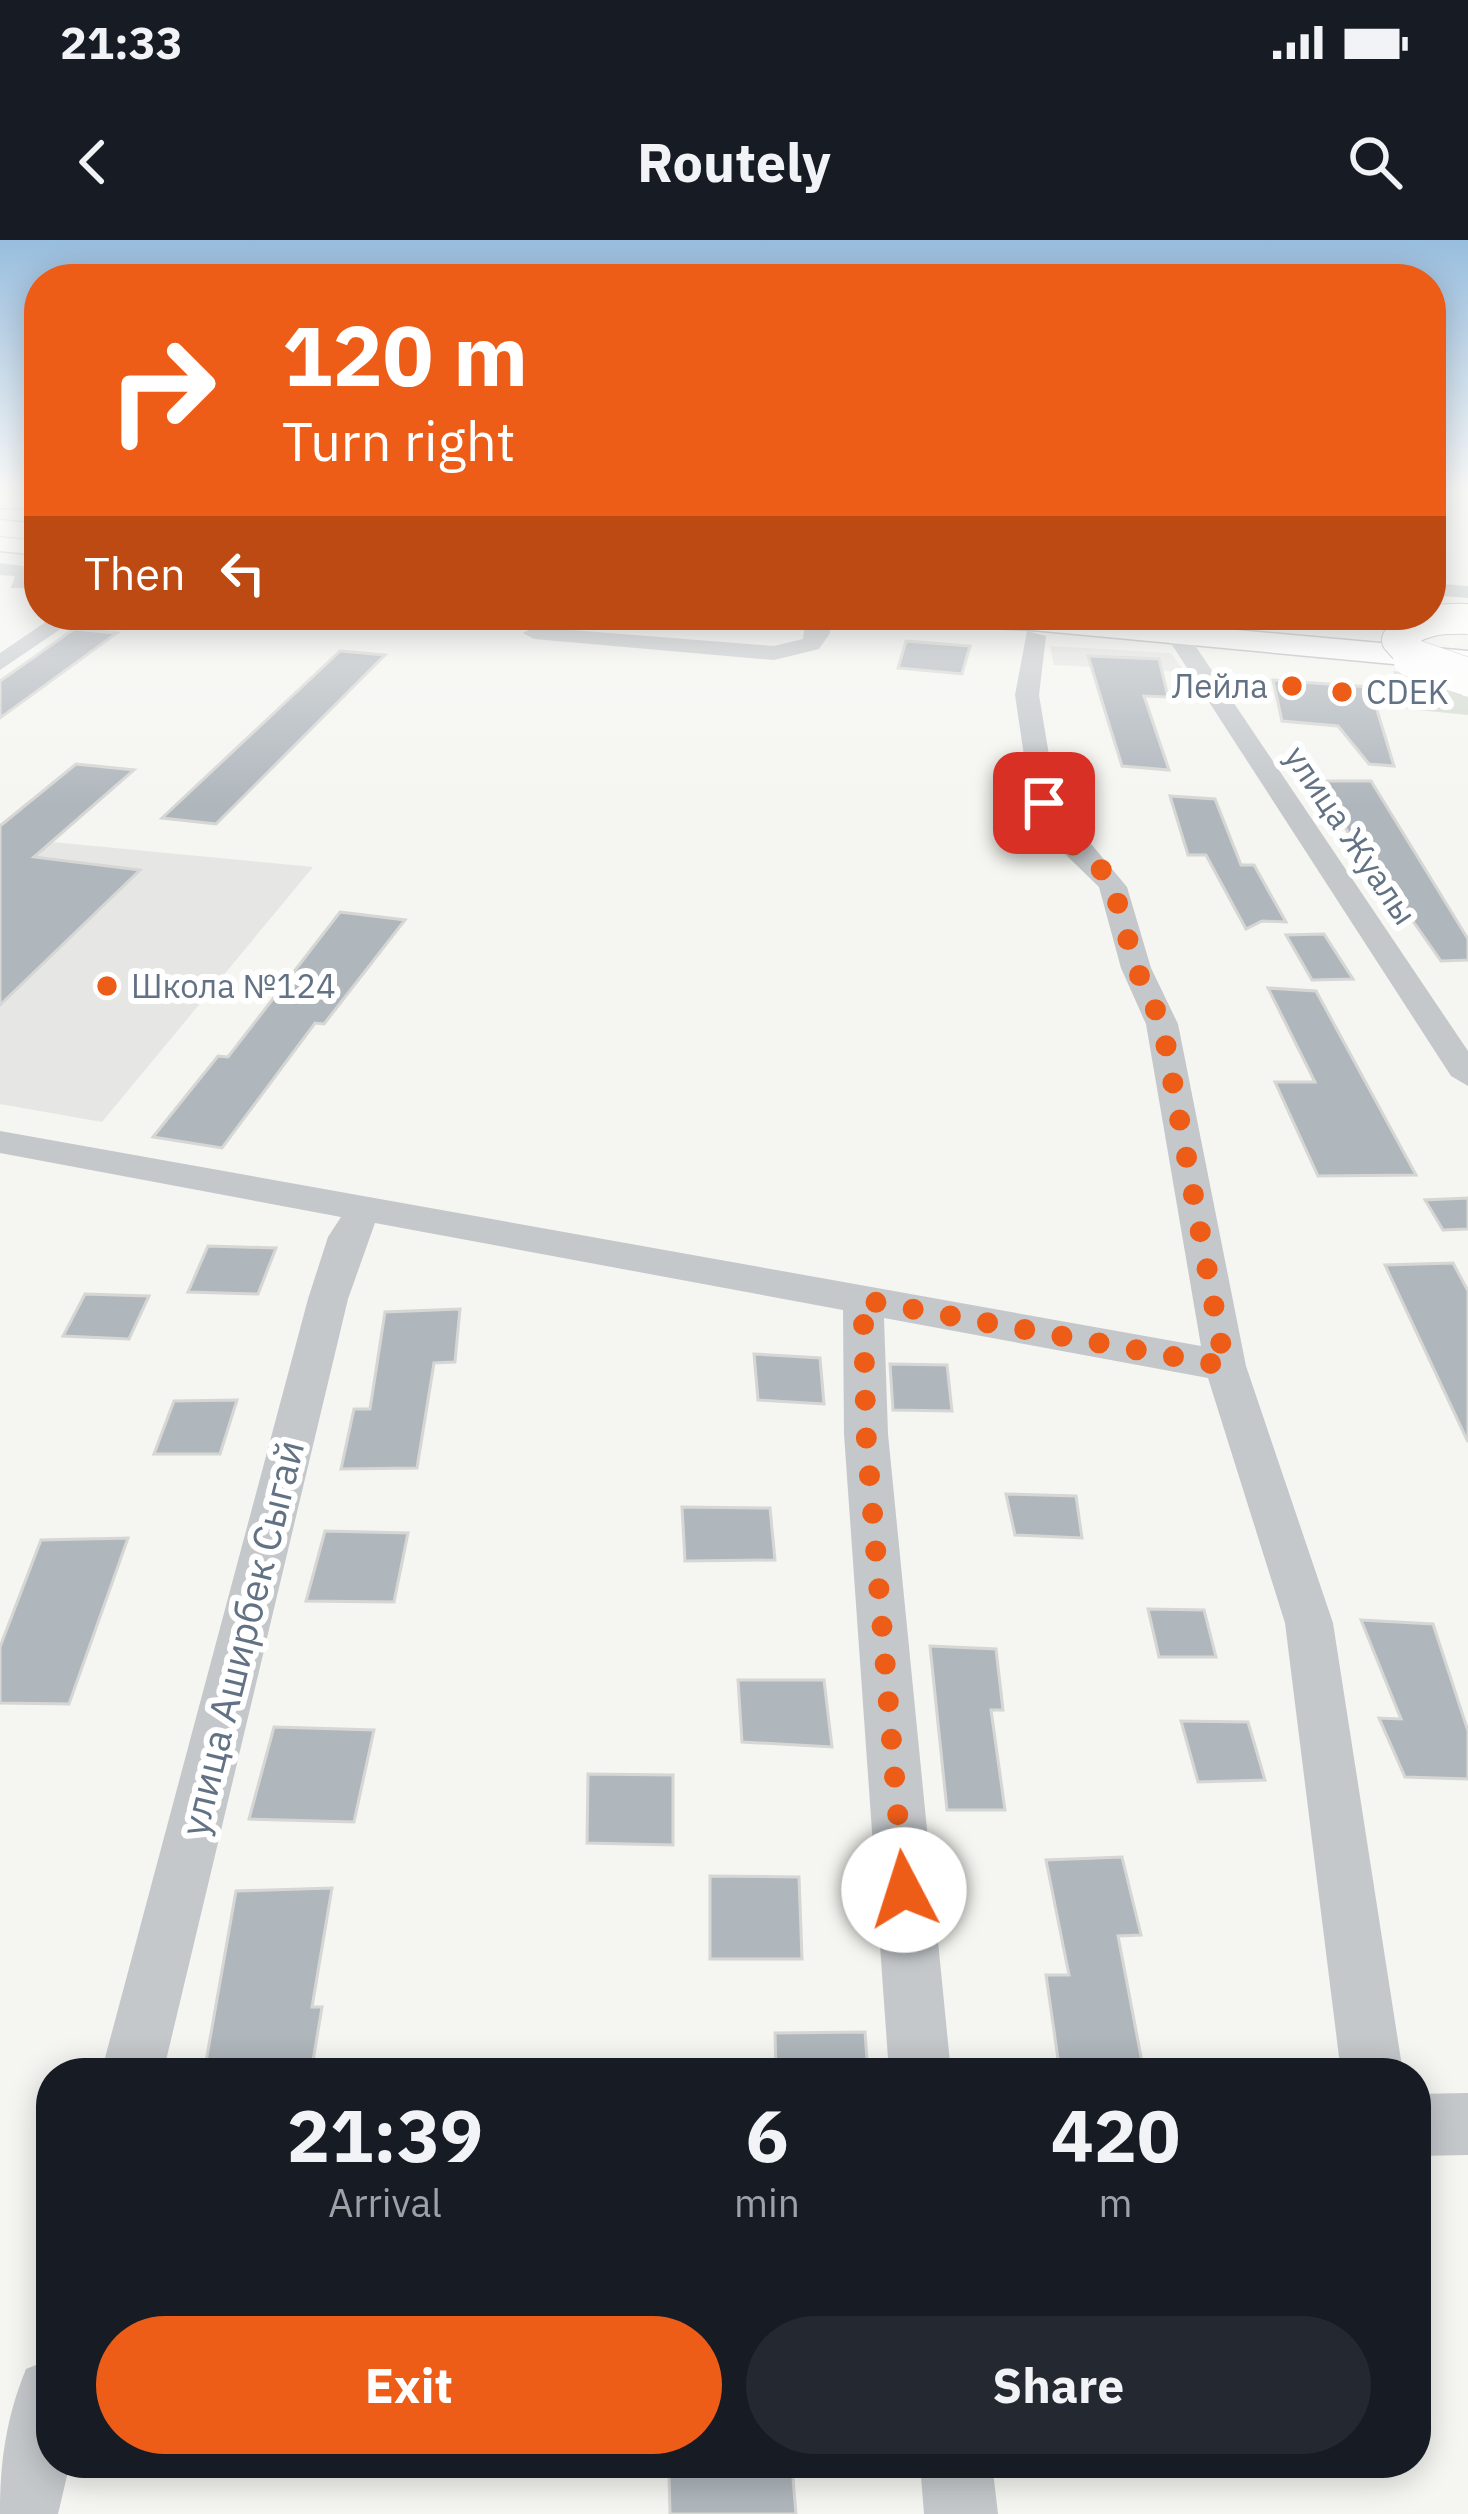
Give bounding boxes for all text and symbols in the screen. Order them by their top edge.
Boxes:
text: 21:33 [60,13,183,71]
text: Routely [637,127,831,197]
icon: back [60,129,126,195]
icon: search [1342,129,1408,195]
text: 120 m [282,300,528,409]
icon: right [84,312,240,468]
text: Turn right [282,406,516,476]
icon: left [210,540,276,606]
text: Then [84,544,186,602]
place label: Лейла [1172,664,1268,707]
place label: CDEK [1366,670,1449,713]
marker: Лейла [1279,673,1305,699]
marker: CDEK [1329,679,1355,705]
street label: улица Жуалы [1276,737,1427,933]
pin [993,752,1095,854]
icon: arrive [1011,770,1077,836]
place label: Школа №124 [131,964,336,1007]
marker: Школа №124 [94,973,120,999]
street label: улица Аширбек Сыгай [168,1435,315,1841]
position arrow [841,1827,967,1953]
text: 21:39 [287,2088,483,2182]
text: 6 [745,2088,789,2182]
text: 420 [1051,2088,1180,2182]
text: Arrival [328,2177,442,2228]
text: min [734,2177,800,2228]
text: m [1098,2177,1133,2228]
button: Exit [96,2316,722,2454]
button: Share [746,2316,1371,2454]

